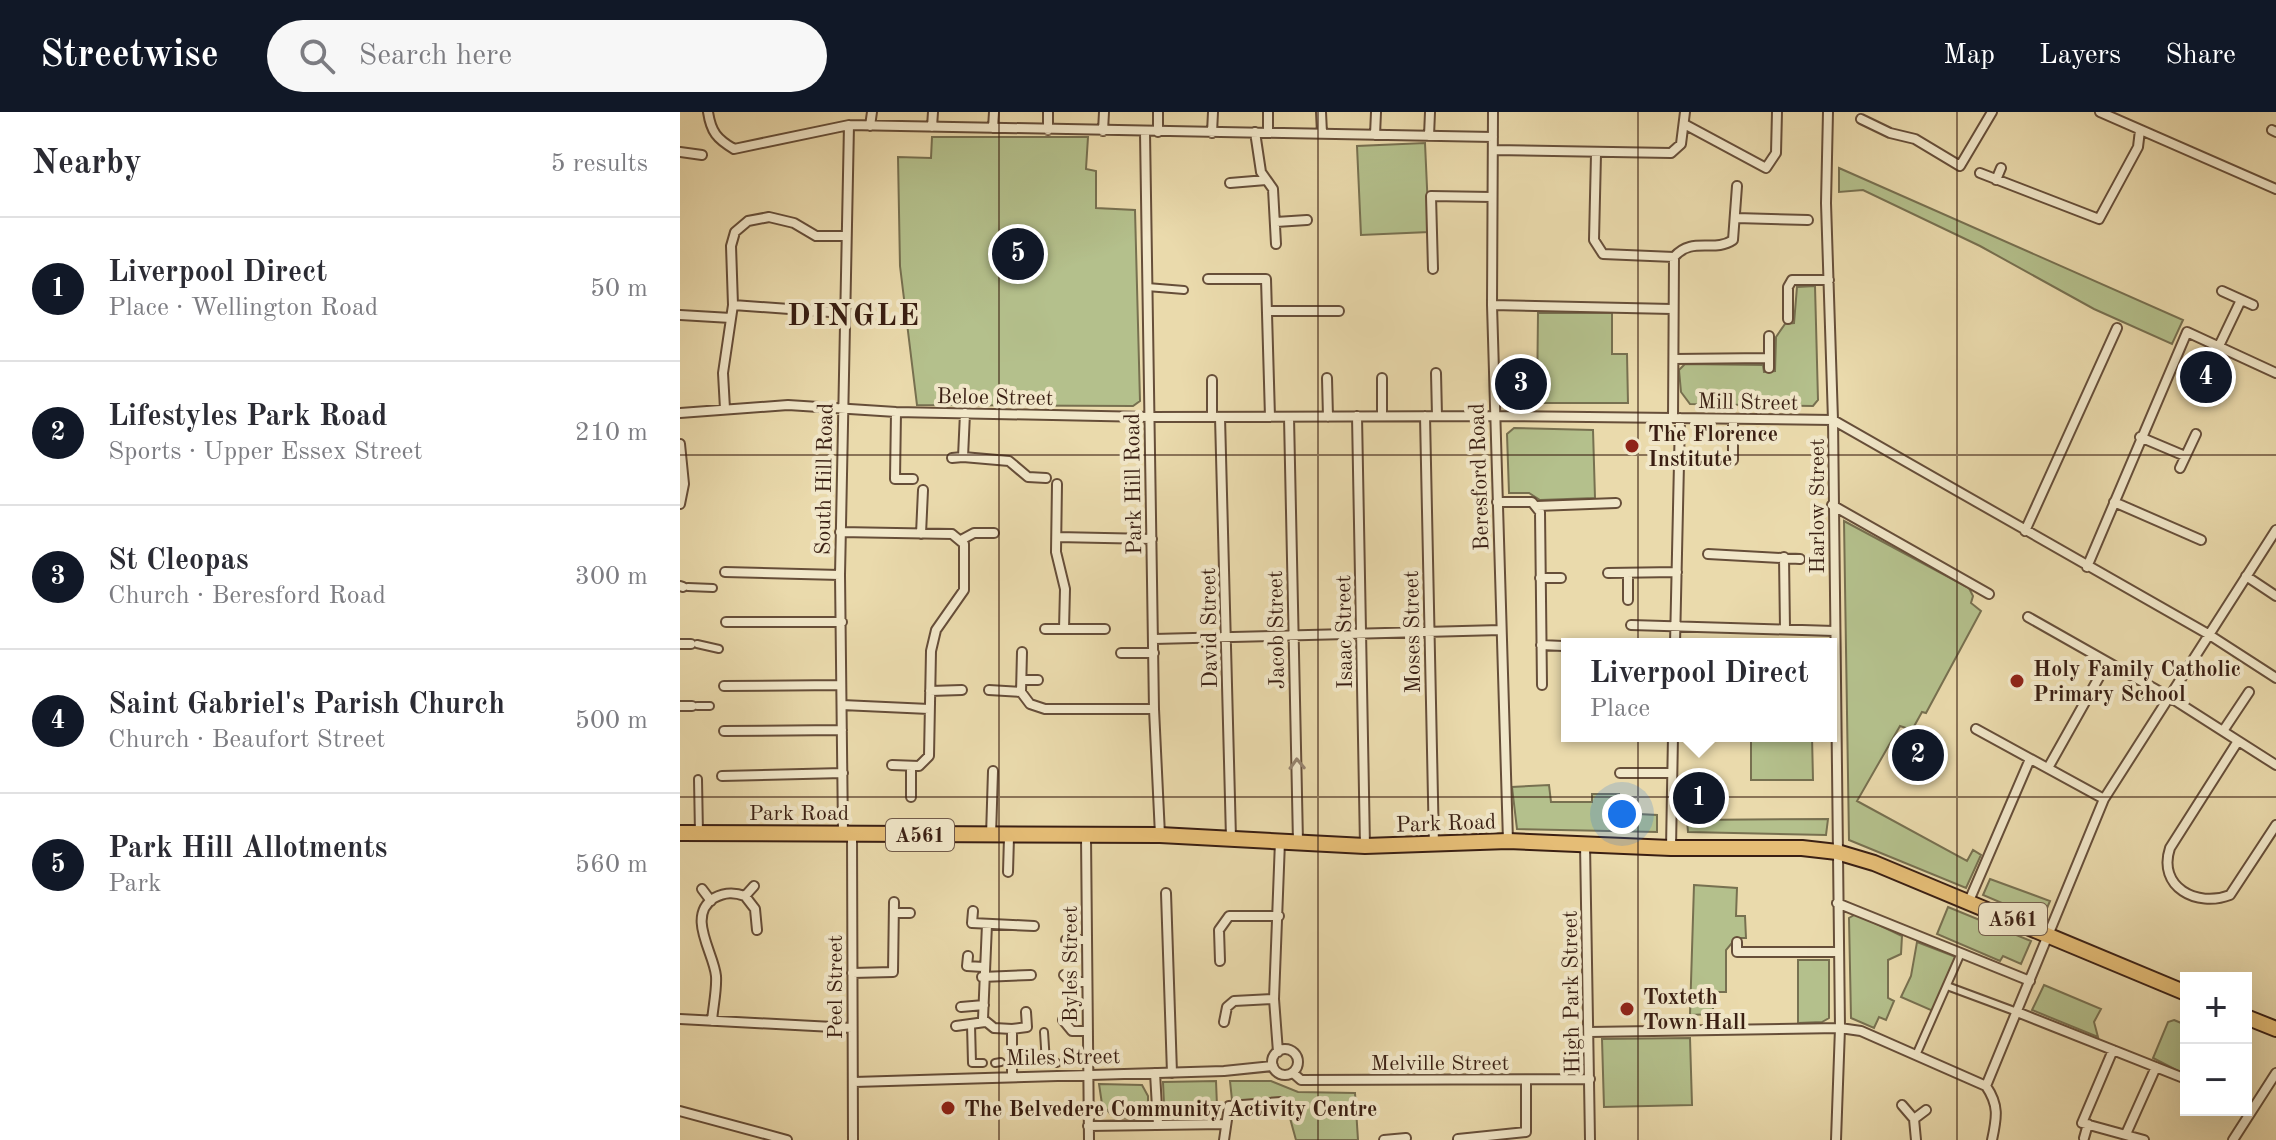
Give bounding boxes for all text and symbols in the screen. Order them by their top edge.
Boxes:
search box [267,20,827,92]
icon: search [295,34,339,78]
text: Streetwise [40,37,219,75]
text: Search here [359,41,512,71]
text: Map [1943,42,1995,70]
text: Layers [2039,42,2121,70]
text: Share [2165,42,2236,70]
text: Nearby [32,147,142,181]
text: 5 results [550,151,648,177]
pin: 5 [992,224,1044,284]
text: Liverpool Direct [108,258,327,288]
text: 1 [50,276,66,302]
text: 50 m [590,276,648,302]
text: Place · Wellington Road [108,295,378,321]
district label: DINGLE [787,302,921,332]
pin: 4 [2180,347,2232,407]
pin: 3 [1495,354,1547,414]
street label: Beloe Street [936,386,1054,410]
street label: Mill Street [1697,391,1799,415]
text: Lifestyles Park Road [108,402,387,432]
street label: South Hill Road [813,403,837,555]
street label: Beresford Road [1466,403,1494,551]
street label: Park Hill Road [1122,413,1146,555]
text: 2 [50,420,66,446]
text: 210 m [575,420,648,446]
place label: The Florence Institute [1648,424,1778,471]
marker: The Florence Institute [1623,437,1641,455]
street label: Harlow Street [1807,438,1829,574]
text: Sports · Upper Essex Street [108,439,423,465]
text: St Cleopas [108,546,249,576]
text: 3 [50,564,66,590]
text: 300 m [575,564,648,590]
street label: David Street [1198,567,1222,689]
street label: Jacob Street [1265,570,1289,690]
street label: Moses Street [1401,570,1425,694]
street label: Isaac Street [1333,575,1357,689]
text: Church · Beresford Road [108,583,386,609]
popup [1561,638,1837,742]
text: Liverpool Direct [1589,659,1809,689]
place label: Holy Family Catholic Primary School [2033,659,2241,706]
marker: Holy Family Catholic Primary School [2008,672,2026,690]
text: Saint Gabriel's Parish Church [108,690,505,720]
text: Place [1589,696,1650,722]
text: 4 [50,708,66,734]
text: 500 m [575,708,648,734]
pin: 2 [1892,725,1944,785]
text: Church · Beaufort Street [108,727,385,753]
one-way arrow [1288,757,1305,770]
pin: 1 [1673,768,1725,828]
your location [1602,794,1642,834]
street label: Park Road [749,803,849,825]
street label: Park Road [1395,811,1497,837]
road number: A561 [886,819,954,851]
text: Park Hill Allotments [108,834,387,864]
text: 5 [50,852,66,878]
text: 560 m [575,852,648,878]
text: Park [108,871,162,897]
road number: A561 [1979,903,2047,935]
street label: Byles Street [1060,906,1082,1022]
street label: High Park Street [1560,910,1584,1074]
street label: Peel Street [825,935,847,1039]
map controls [2180,972,2252,1116]
button: + [2180,972,2252,1044]
place label: Toxteth Town Hall [1643,987,1747,1034]
marker: Toxteth Town Hall [1618,1000,1636,1018]
button: − [2180,1044,2252,1116]
street label: Miles Street [1006,1046,1120,1070]
street label: Melville Street [1371,1053,1509,1075]
marker: The Belvedere Community Activity Centre [939,1099,957,1117]
place label: The Belvedere Community Activity Centre [964,1099,1377,1121]

